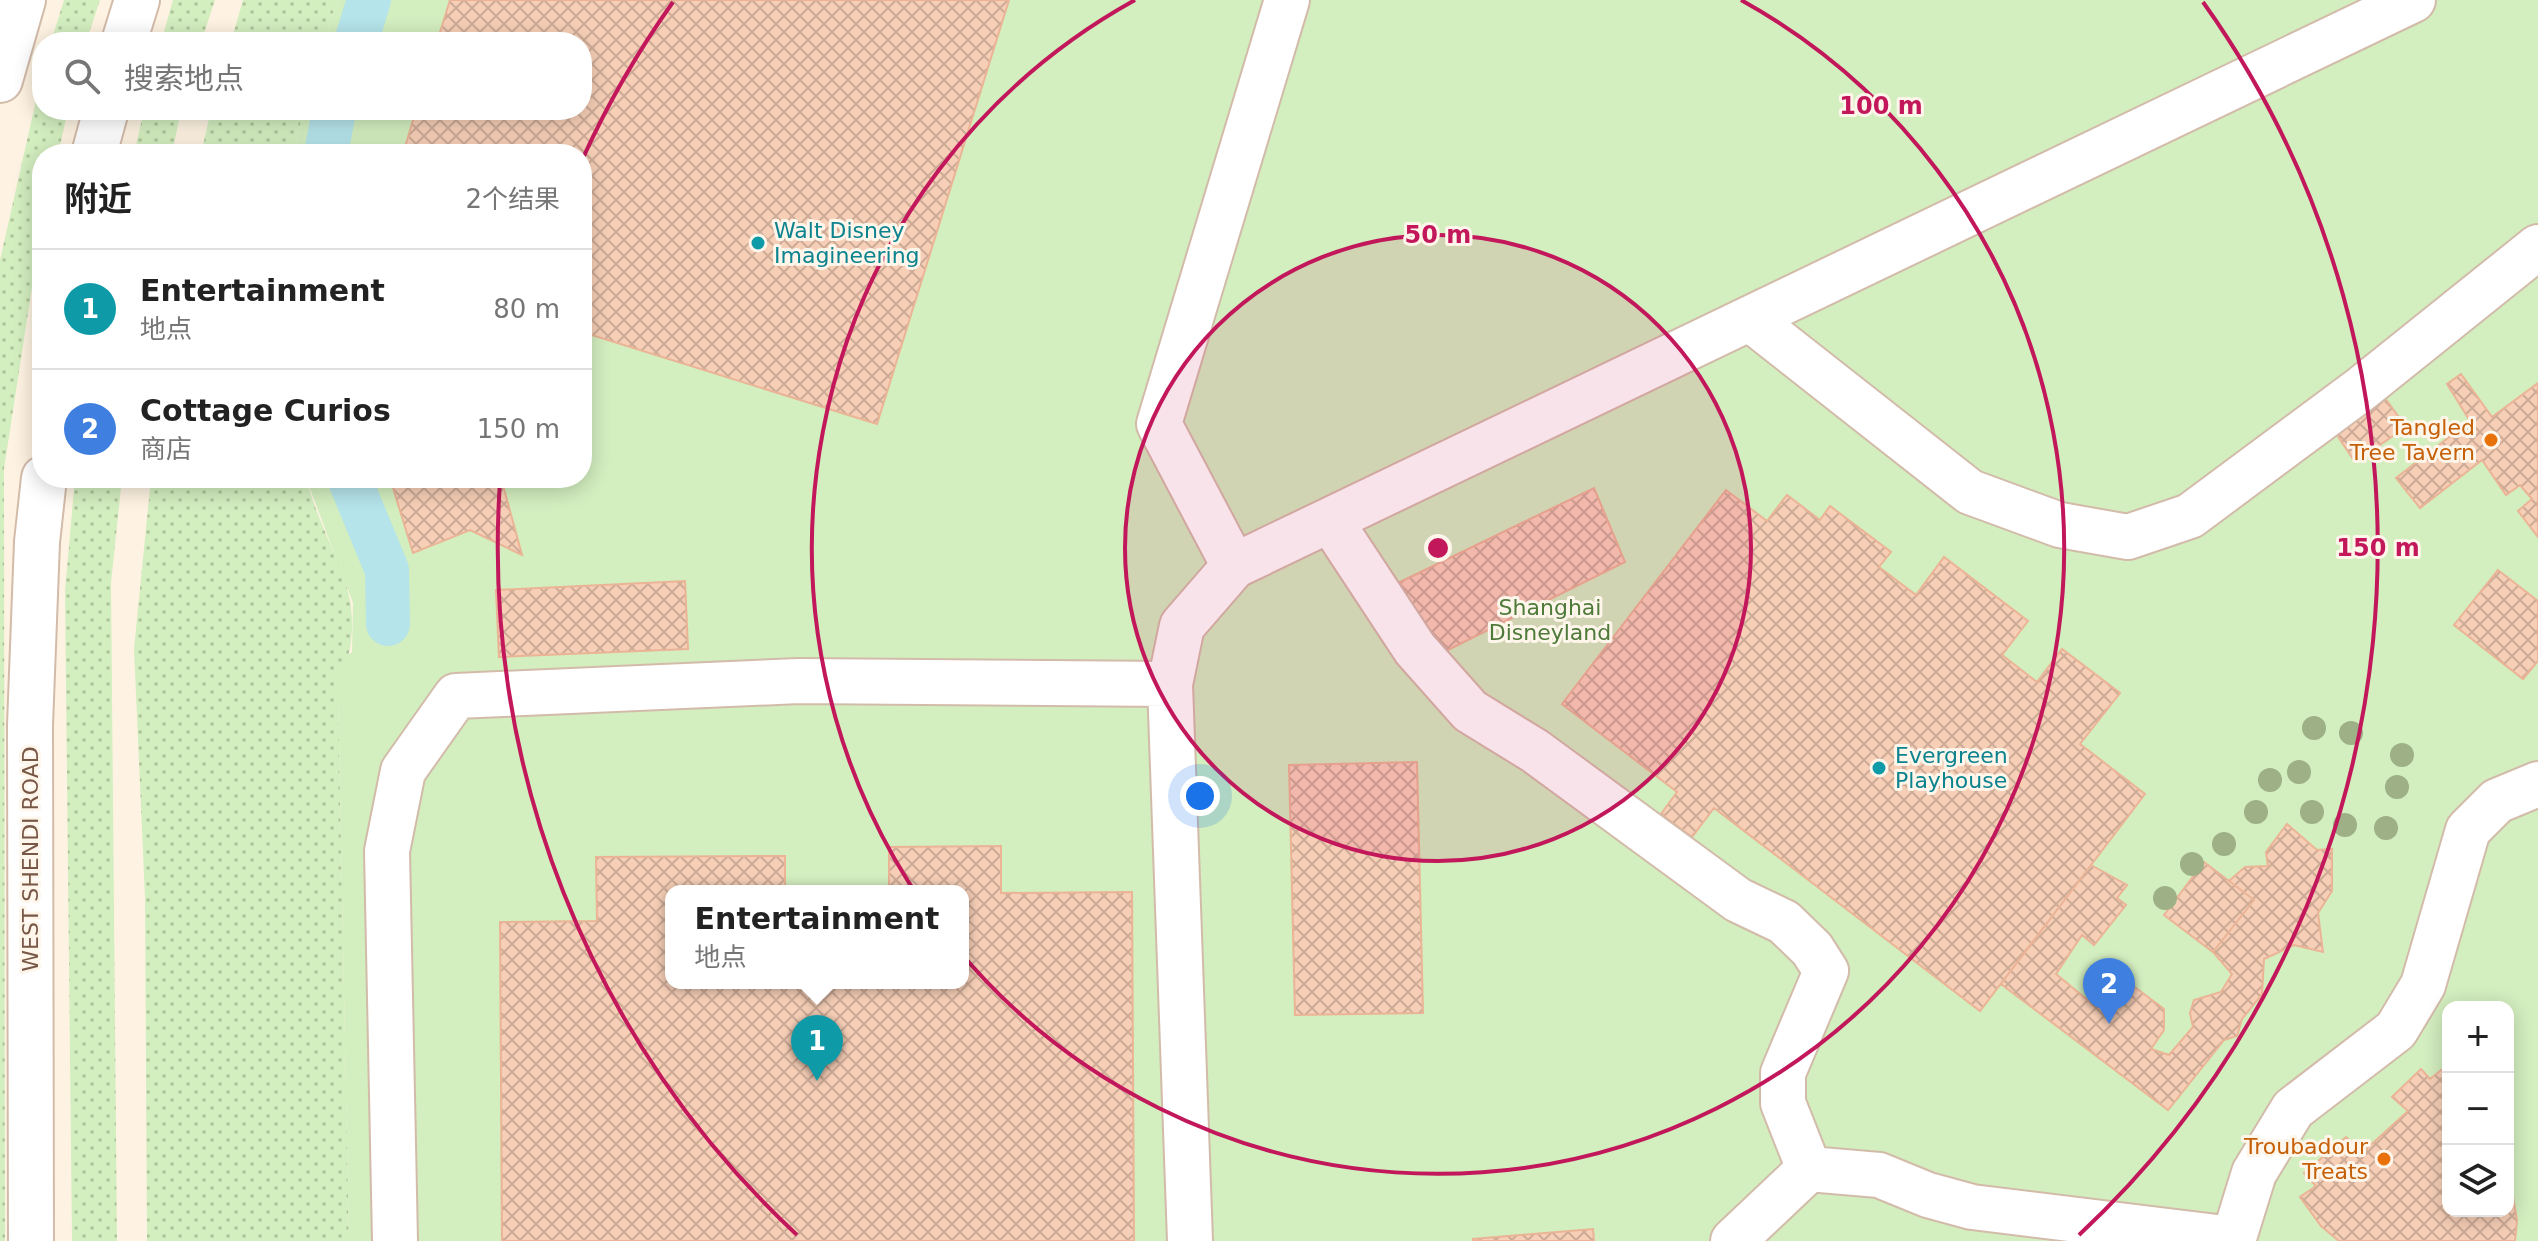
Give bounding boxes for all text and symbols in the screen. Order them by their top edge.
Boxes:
search box [32,32,592,120]
icon: search [60,54,104,98]
text: 搜索地点 [124,61,244,96]
text: 100 m [1839,92,1923,120]
text: 附近 [64,179,132,219]
text: 2个结果 [465,184,560,214]
place label: Walt Disney Imagineering [774,218,920,268]
text: 50 m [1405,221,1471,249]
marker: Walt Disney Imagineering [749,234,767,252]
text: Entertainment [140,273,385,308]
text: 1 [81,294,99,324]
text: 80 m [493,294,560,324]
text: 地点 [140,314,192,344]
text: Cottage Curios [140,393,391,428]
text: 2 [81,414,99,444]
text: 150 m [477,414,560,444]
place label: Tangled Tree Tavern [2349,415,2475,465]
marker: Tangled Tree Tavern [2482,431,2500,449]
text: 商店 [140,434,192,464]
centre of rings [1424,534,1452,562]
text: 150 m [2336,534,2420,562]
park label: Shanghai Disneyland [1489,595,1611,645]
place label: Evergreen Playhouse [1895,743,2008,793]
street label: WEST SHENDI ROAD [18,746,43,972]
marker: Evergreen Playhouse [1870,759,1888,777]
your location [1180,776,1220,816]
popup [665,885,969,989]
text: Entertainment [695,901,939,936]
text: 地点 [695,942,747,972]
pin: 2 [2083,958,2135,1024]
map controls [2442,1001,2514,1217]
button: + [2442,1001,2514,1073]
pin: 1 [791,1015,843,1081]
button: − [2442,1073,2514,1145]
place label: Troubadour Treats [2243,1134,2369,1184]
button: layers [2442,1145,2514,1217]
marker: Troubadour Treats [2375,1150,2393,1168]

